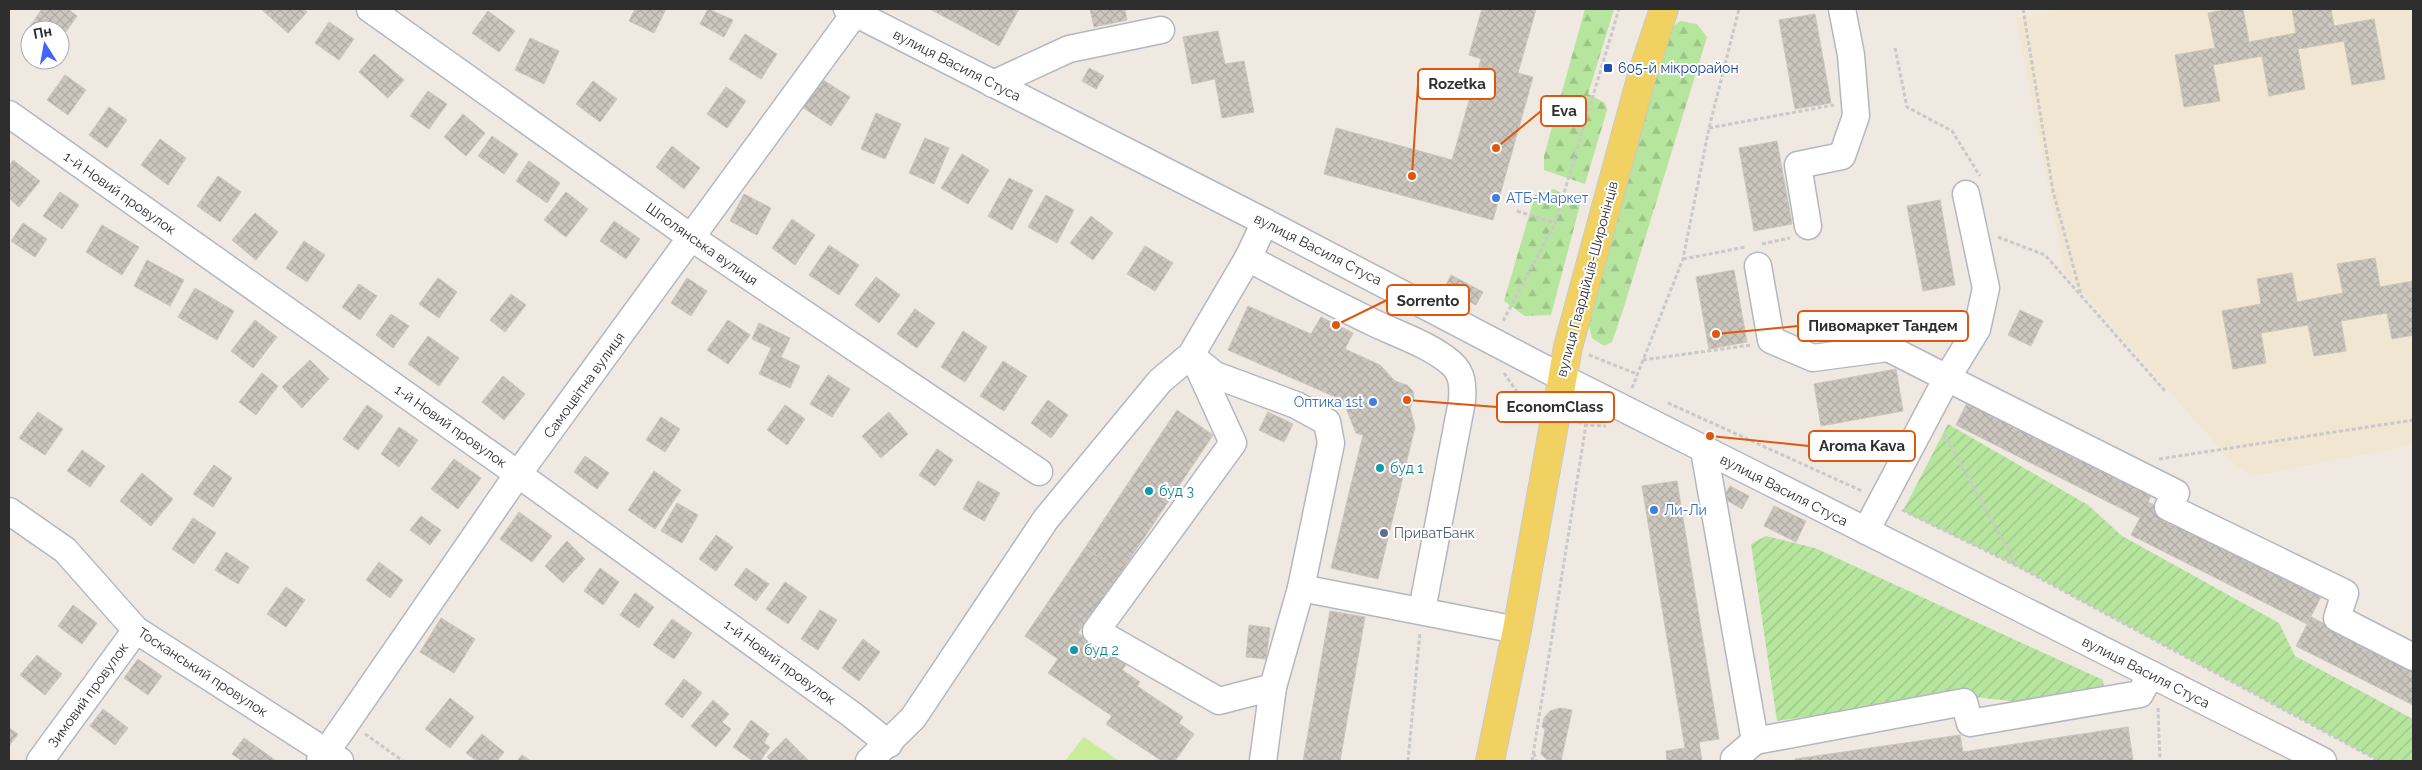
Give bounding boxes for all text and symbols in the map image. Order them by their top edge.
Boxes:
north arrow [20,20,70,70]
text: Пн [32,23,53,42]
street label: вулиця Василя Стуса [891,26,1023,104]
place label: 605-й мікрорайон [1618,60,1739,76]
marker: 605-й мікрорайон [1602,62,1614,74]
callout: Rozetka [1418,69,1495,99]
text: Rozetka [1428,75,1486,93]
callout: Eva [1541,96,1586,126]
text: Eva [1551,102,1577,120]
street label: 1-й Новий провулок [61,148,179,238]
street label: вулиця Гвардійців-Широнінців [1553,179,1621,379]
place label: АТБ-Маркет [1506,190,1589,206]
marker: АТБ-Маркет [1490,192,1502,204]
street label: Шполянська вулиця [643,199,761,289]
street label: вулиця Василя Стуса [1252,210,1384,288]
callout: Sorrento [1387,285,1469,315]
text: Sorrento [1397,292,1459,310]
callout: Пивомаркет Тандем [1798,311,1968,341]
text: Пивомаркет Тандем [1808,317,1958,335]
street label: Самоцвітна вулиця [540,329,628,441]
street label: 1-й Новий провулок [392,381,510,471]
callout: EconomClass [1497,392,1614,422]
place label: Оптика 1st [1294,394,1363,410]
marker: Оптика 1st [1367,396,1379,408]
text: EconomClass [1507,398,1603,416]
callout: Aroma Kava [1809,431,1915,461]
text: Aroma Kava [1819,437,1905,455]
street label: вулиця Василя Стуса [1718,451,1850,529]
place label: буд 1 [1390,460,1424,476]
marker: буд 1 [1374,462,1386,474]
place label: буд 3 [1159,483,1194,499]
marker: буд 3 [1143,485,1155,497]
place label: Ли-Ли [1664,502,1707,518]
marker: Ли-Ли [1648,504,1660,516]
place label: ПриватБанк [1394,525,1475,541]
marker: ПриватБанк [1378,527,1390,539]
street label: 1-й Новий провулок [721,616,839,708]
street label: Тосканський провулок [135,624,271,720]
street label: вулиця Василя Стуса [2080,633,2212,711]
street label: Зимовий провулок [45,640,131,750]
place label: буд 2 [1084,642,1119,658]
marker: буд 2 [1068,644,1080,656]

